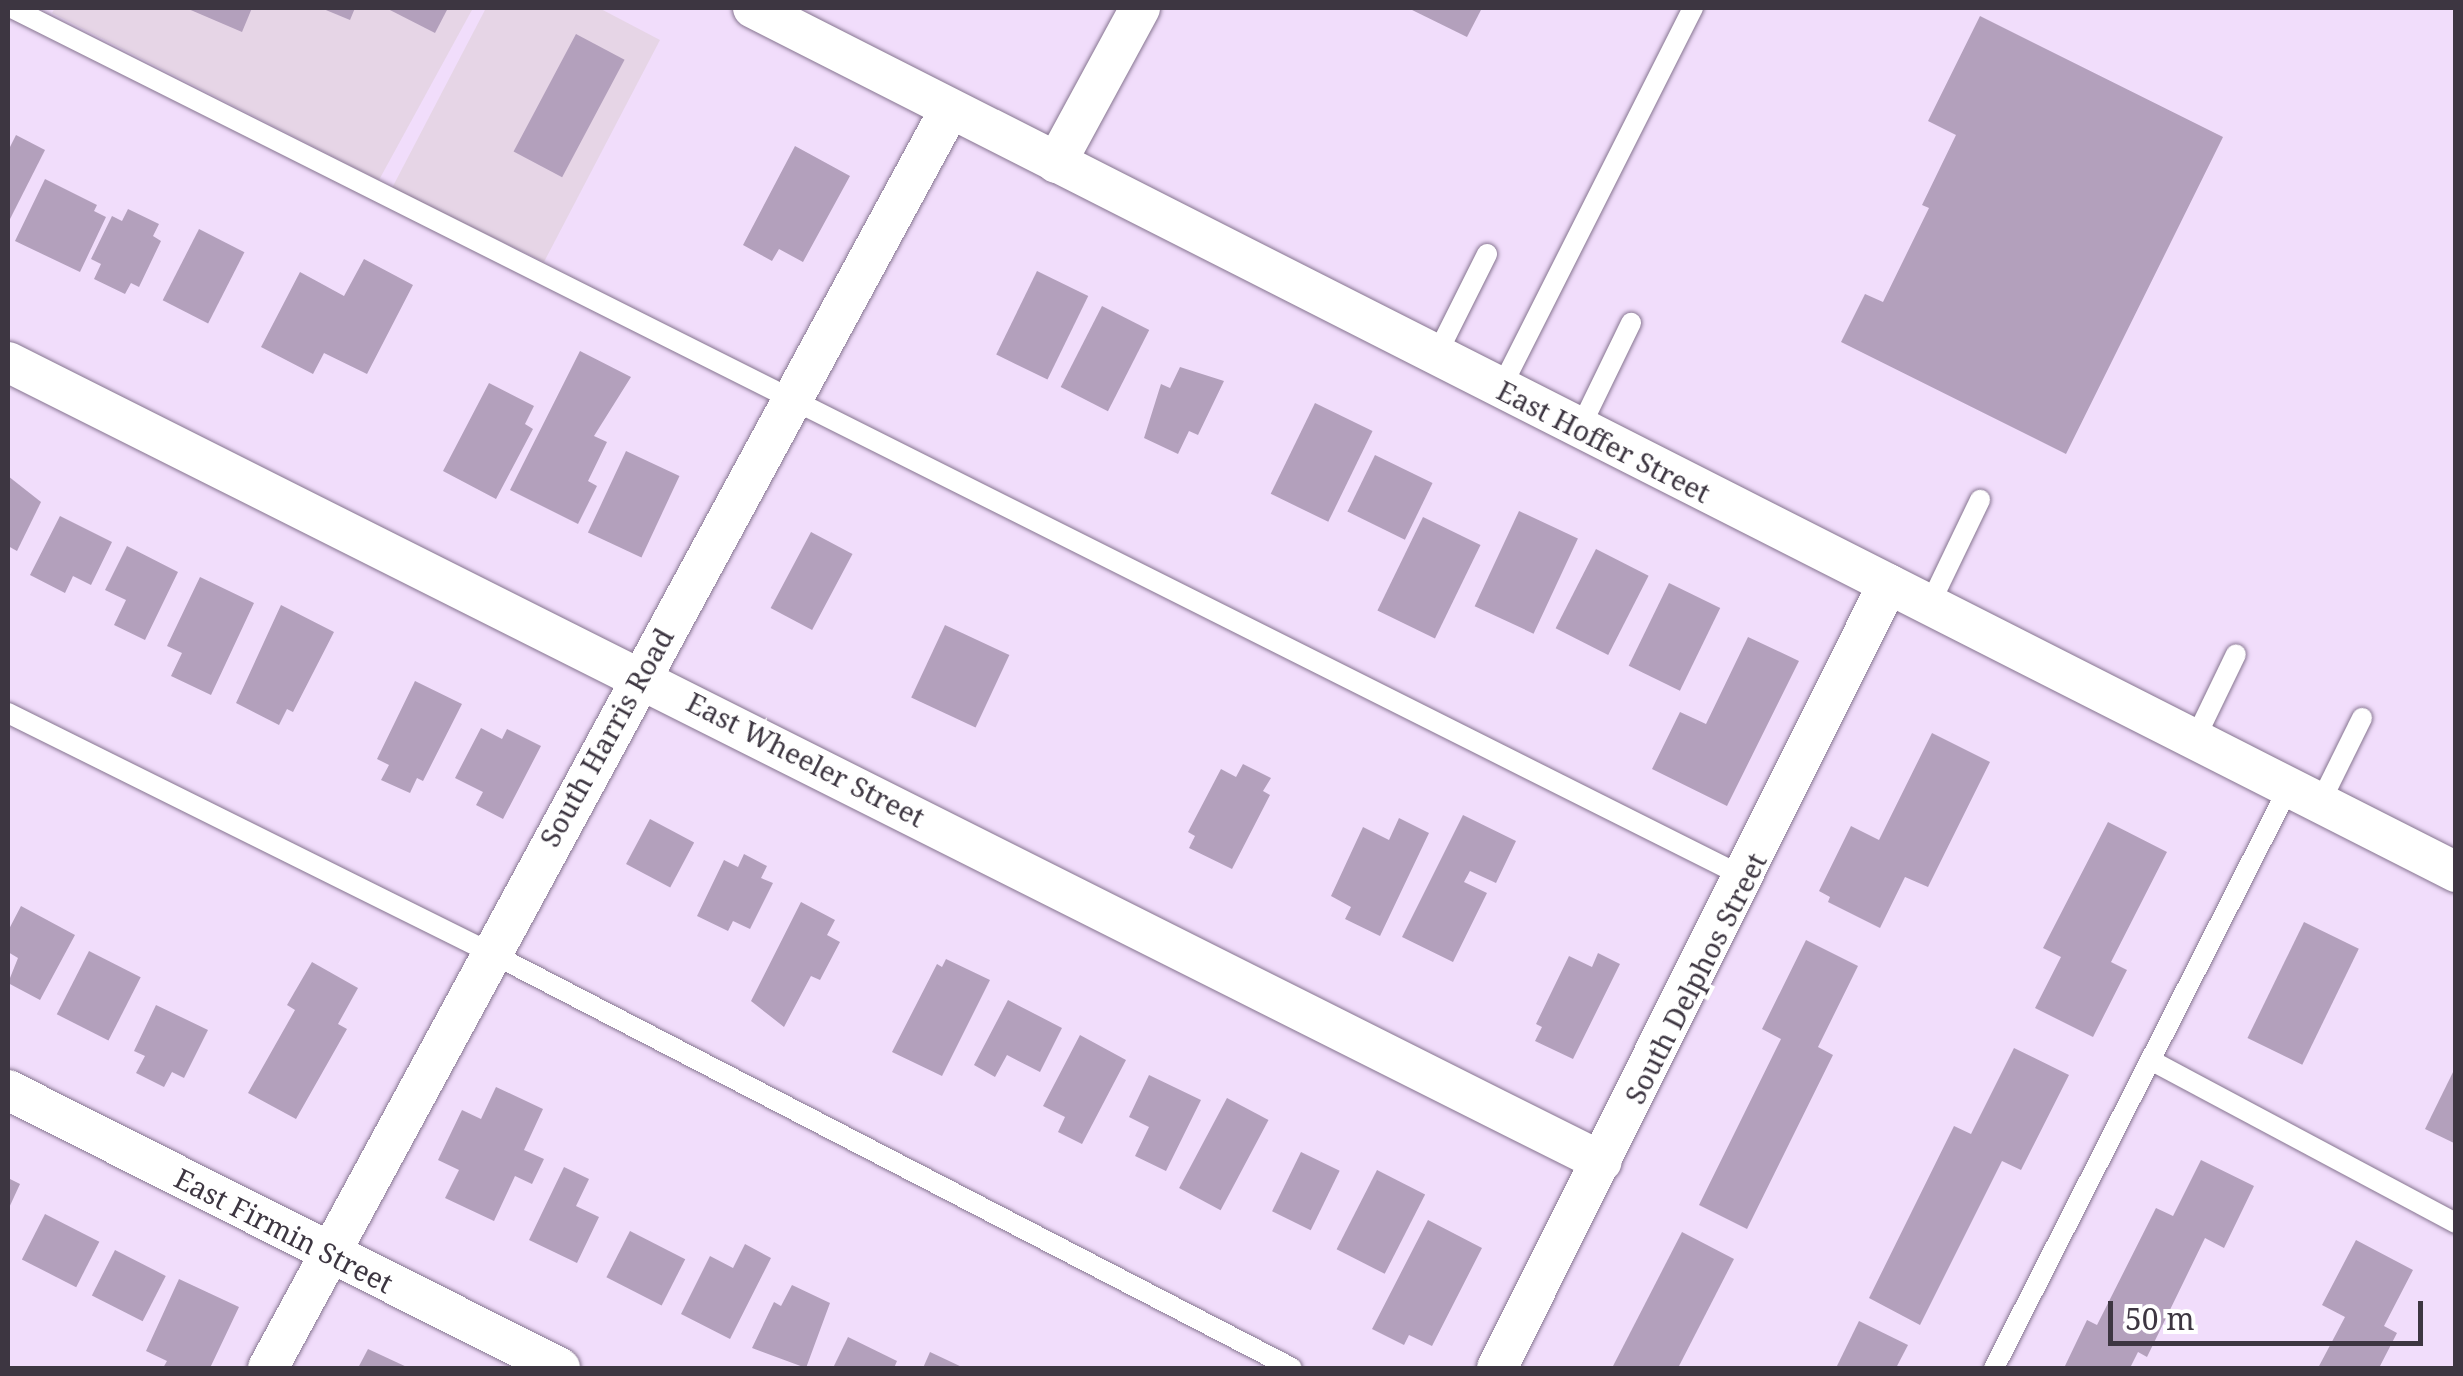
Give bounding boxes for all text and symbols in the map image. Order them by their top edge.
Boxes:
street label: East Hoffer Street [1492,373,1716,509]
street label: South Harris Road [532,622,680,852]
street label: East Wheeler Street [682,685,930,833]
street label: South Delphos Street [1617,847,1773,1109]
street label: East Firmin Street [169,1160,399,1300]
scale bar [2113,1281,2428,1343]
text: 50 m [2125,1298,2195,1339]

